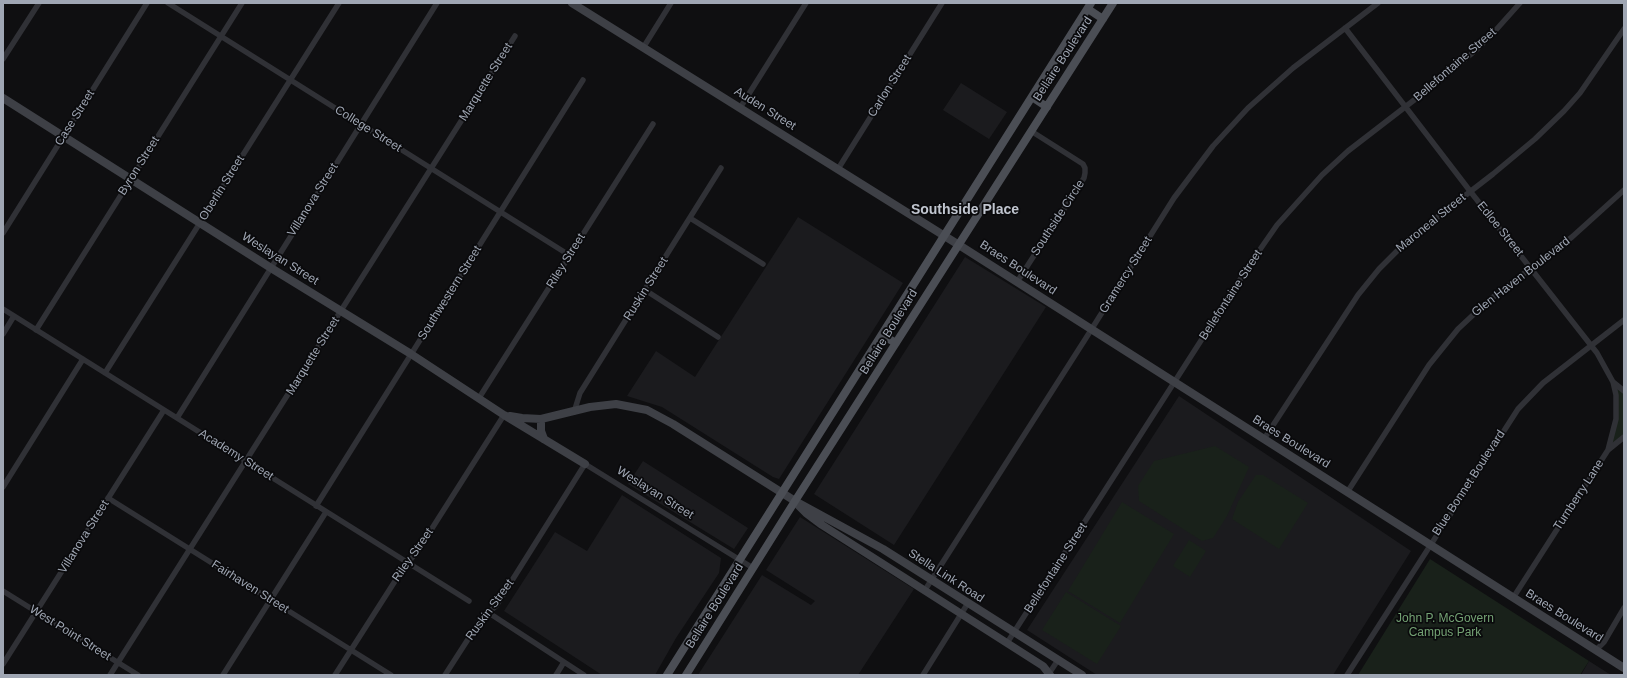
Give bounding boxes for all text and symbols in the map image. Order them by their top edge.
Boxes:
street label: Bellaire Boulevard [1030,14,1096,104]
street label: Bellefontaine Street [1411,25,1499,105]
street label: Marquette Street [456,40,516,124]
street label: Carlon Street [865,52,915,120]
street label: Auden Street [731,84,799,134]
street label: Case Street [52,87,98,149]
street label: College Street [332,103,404,155]
street label: Byron Street [115,134,163,198]
street label: Oberlin Street [196,153,248,223]
street label: Villanova Street [285,161,341,239]
street label: Southside Circle [1028,177,1088,259]
street label: Maroneal Street [1393,191,1469,255]
street label: Edloe Street [1474,199,1526,259]
district label: Southside Place [911,202,1019,218]
street label: Weslayan Street [239,230,321,288]
street label: Riley Street [543,231,589,291]
street label: Gramercy Street [1097,234,1155,316]
street label: Glen Haven Boulevard [1469,234,1573,320]
street label: Braes Boulevard [977,238,1059,298]
street label: Southwestern Street [415,243,485,343]
street label: Bellefontaine Street [1196,247,1266,343]
street label: Ruskin Street [621,255,671,323]
street label: Bellaire Boulevard [857,287,921,377]
street label: Marquette Street [283,314,343,398]
street label: Braes Boulevard [1250,412,1332,472]
street label: Academy Street [196,426,276,484]
street label: Blue Bonnet Boulevard [1430,428,1508,538]
street label: Turnberry Lane [1551,457,1607,533]
street label: Weslayan Street [614,464,696,522]
street label: Villanova Street [56,498,112,576]
street label: Bellefontaine Street [1021,520,1091,616]
street label: Riley Street [389,525,437,585]
street label: Stella Link Road [905,546,987,606]
street label: Fairhaven Street [209,557,291,617]
street label: Bellaire Boulevard [683,561,747,651]
street label: Ruskin Street [463,577,517,643]
street label: Braes Boulevard [1523,586,1605,646]
street label: West Point Street [27,602,113,664]
park label: John P. McGovern Campus Park [1396,612,1494,640]

